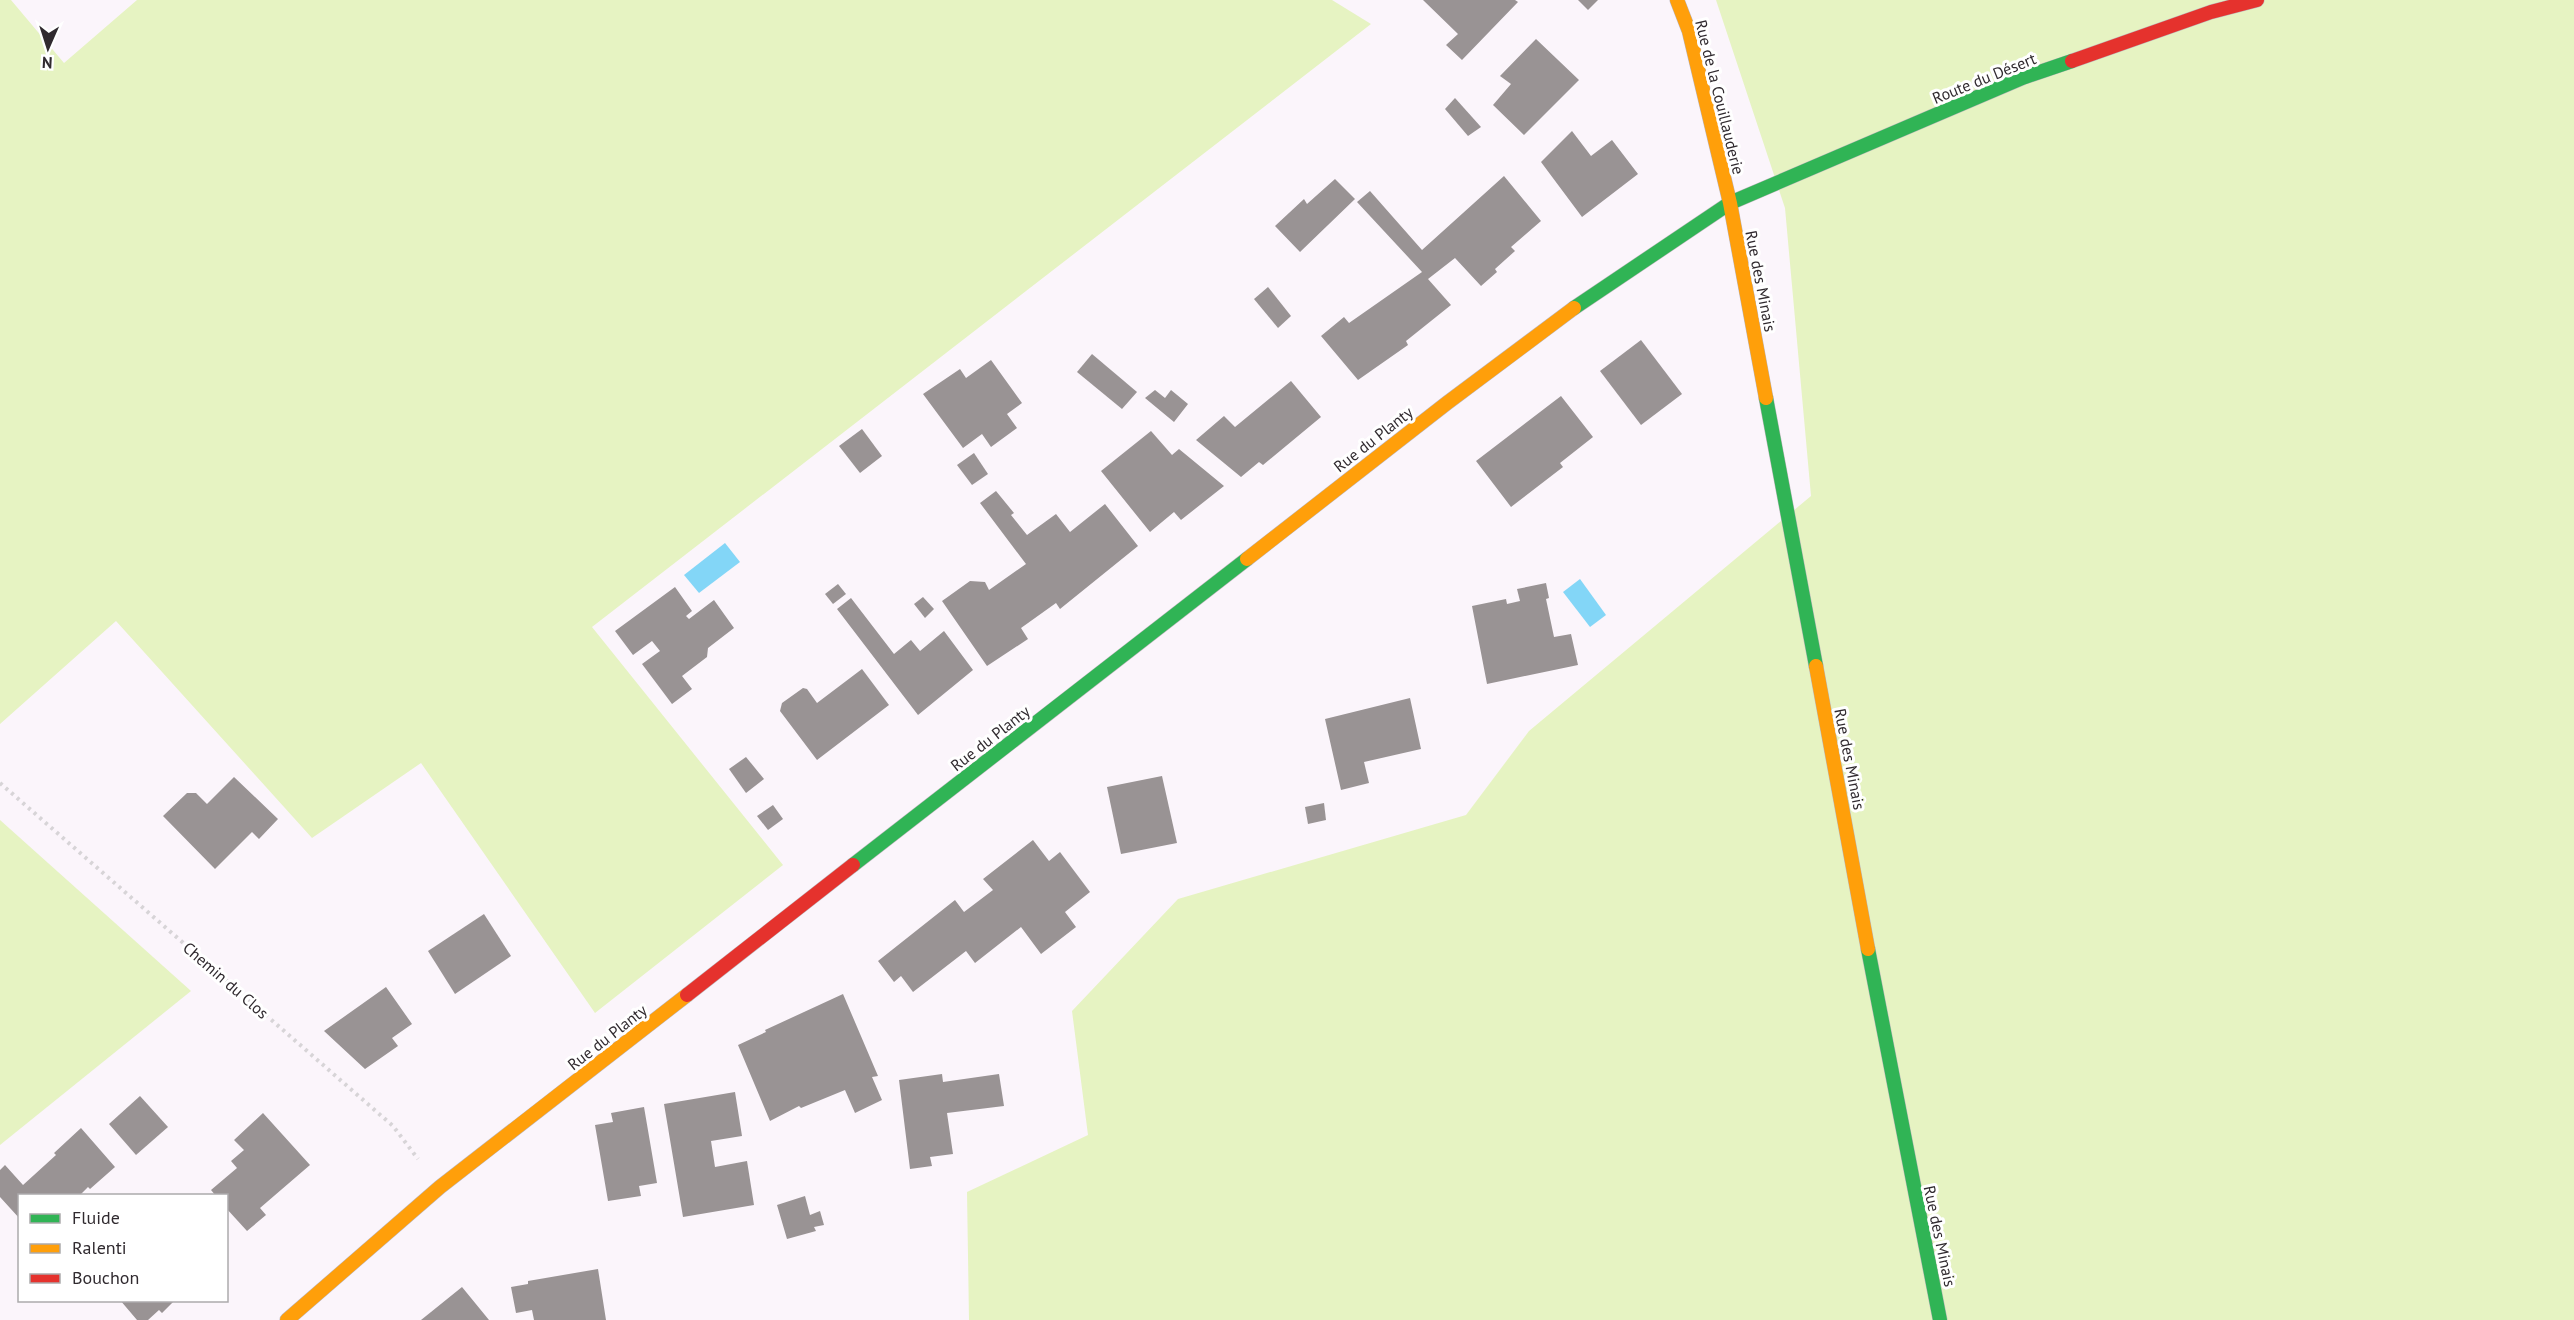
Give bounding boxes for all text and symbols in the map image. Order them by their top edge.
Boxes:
north arrow [18,18,78,78]
street label: Rue de la Couillauderie [1691,18,1749,176]
street label: Route du Désert [1929,48,2039,108]
text: N [41,53,53,73]
street label: Rue des Minais [1741,229,1781,334]
street label: Rue du Planty [1329,402,1417,476]
street label: Rue du Planty [946,701,1034,775]
street label: Rue des Minais [1830,707,1870,812]
street label: Chemin du Clos [179,937,273,1023]
street label: Rue du Planty [563,1000,651,1074]
street label: Rue des Minais [1920,1184,1961,1289]
legend [18,1194,228,1302]
text: Fluide [72,1206,120,1229]
text: Ralenti [72,1236,127,1259]
text: Bouchon [72,1266,139,1289]

